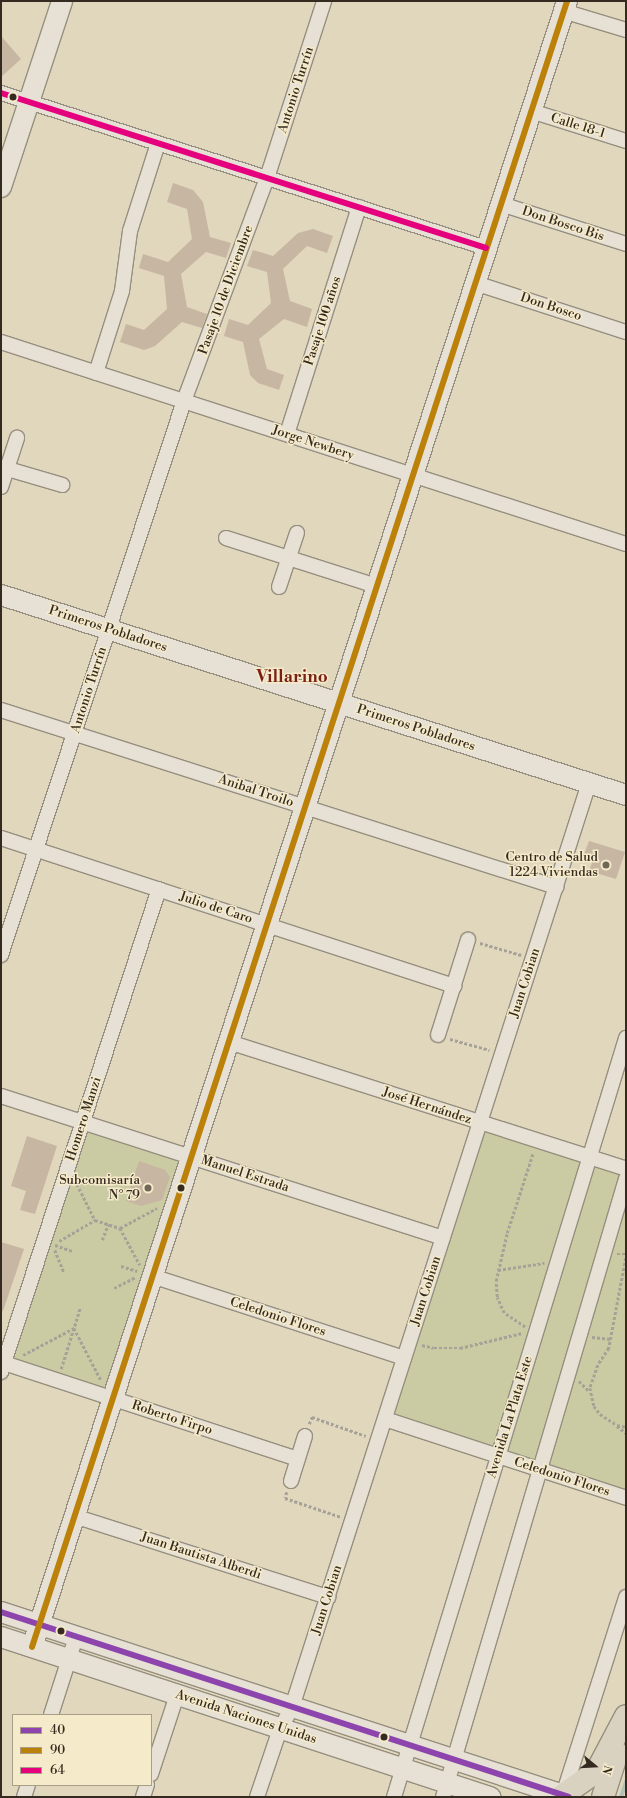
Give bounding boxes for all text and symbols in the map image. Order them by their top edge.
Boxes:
street label: Antonio Turrín [275,45,317,135]
unlabelled marker [8,92,18,102]
street label: Calle 18-1 [549,110,607,142]
street label: Don Bosco Bis [520,203,606,245]
street label: Pasaje 10 de Diciembre [195,223,257,357]
street label: Pasaje 100 años [301,274,345,368]
street label: Don Bosco [518,290,584,324]
street label: Jorge Newbery [270,422,356,464]
street label: Primeros Pobladores [47,602,169,656]
street label: Antonio Turrín [68,645,110,735]
district label: Villarino [256,668,328,688]
street label: Primeros Pobladores [355,701,477,755]
street label: Anibal Troilo [216,771,296,811]
place label: Centro de Salud 1224 Viviendas [505,850,598,881]
marker: Centro de Salud 1224 Viviendas [601,860,611,870]
street label: Julio de Caro [177,889,255,927]
street label: Juan Cobian [506,946,544,1020]
street label: Homero Manzi [63,1075,105,1163]
street label: José Hernández [380,1084,474,1128]
street label: Manuel Estrada [199,1152,291,1196]
place label: Subcomisaría N° 79 [59,1173,140,1204]
marker: Subcomisaría N° 79 [143,1183,153,1193]
unlabelled marker [176,1183,186,1193]
street label: Juan Cobian [407,1254,445,1328]
street label: Celedonio Flores [228,1294,328,1340]
street label: Avenida La Plata Este [484,1354,536,1480]
street label: Roberto Firpo [130,1398,214,1438]
street label: Celedonio Flores [512,1454,612,1500]
street label: Juan Bautista Alberdi [139,1529,263,1583]
street label: Juan Cobian [308,1563,346,1637]
unlabelled marker [56,1626,66,1636]
street label: Avenida Naciones Unidas [173,1687,319,1747]
legend [12,1714,152,1786]
text: 40 [50,1723,65,1738]
unlabelled marker [379,1732,389,1742]
text: 90 [50,1743,65,1758]
north arrow [575,1746,615,1786]
text: 64 [50,1763,65,1778]
text: N [598,1763,614,1776]

